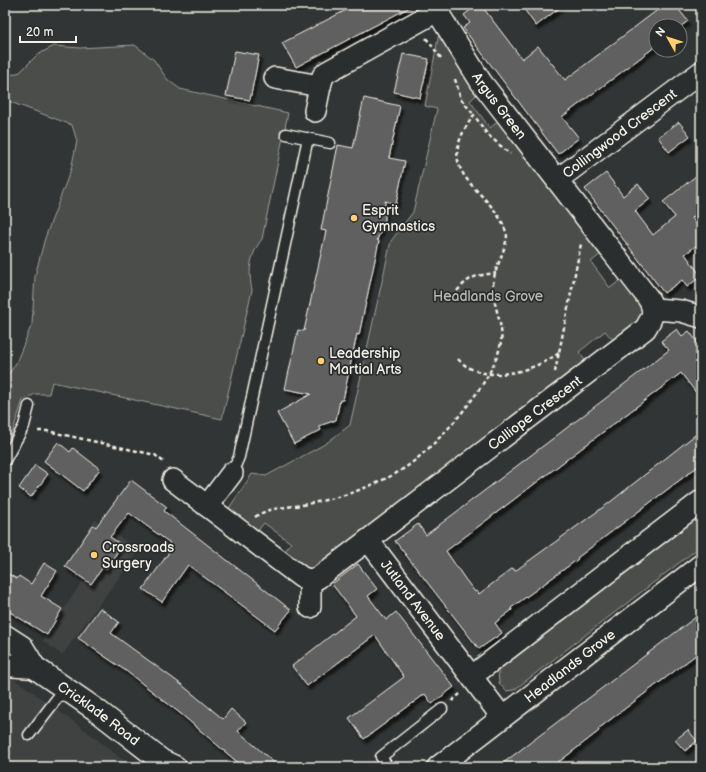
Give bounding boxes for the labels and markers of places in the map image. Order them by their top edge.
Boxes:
place label: Esprit Gymnastics [362,202,435,235]
marker: Esprit Gymnastics [349,213,359,223]
place label: Leadership Martial Arts [329,345,402,378]
marker: Leadership Martial Arts [316,356,326,366]
place label: Crossroads Surgery [102,539,174,572]
marker: Crossroads Surgery [89,550,99,560]

